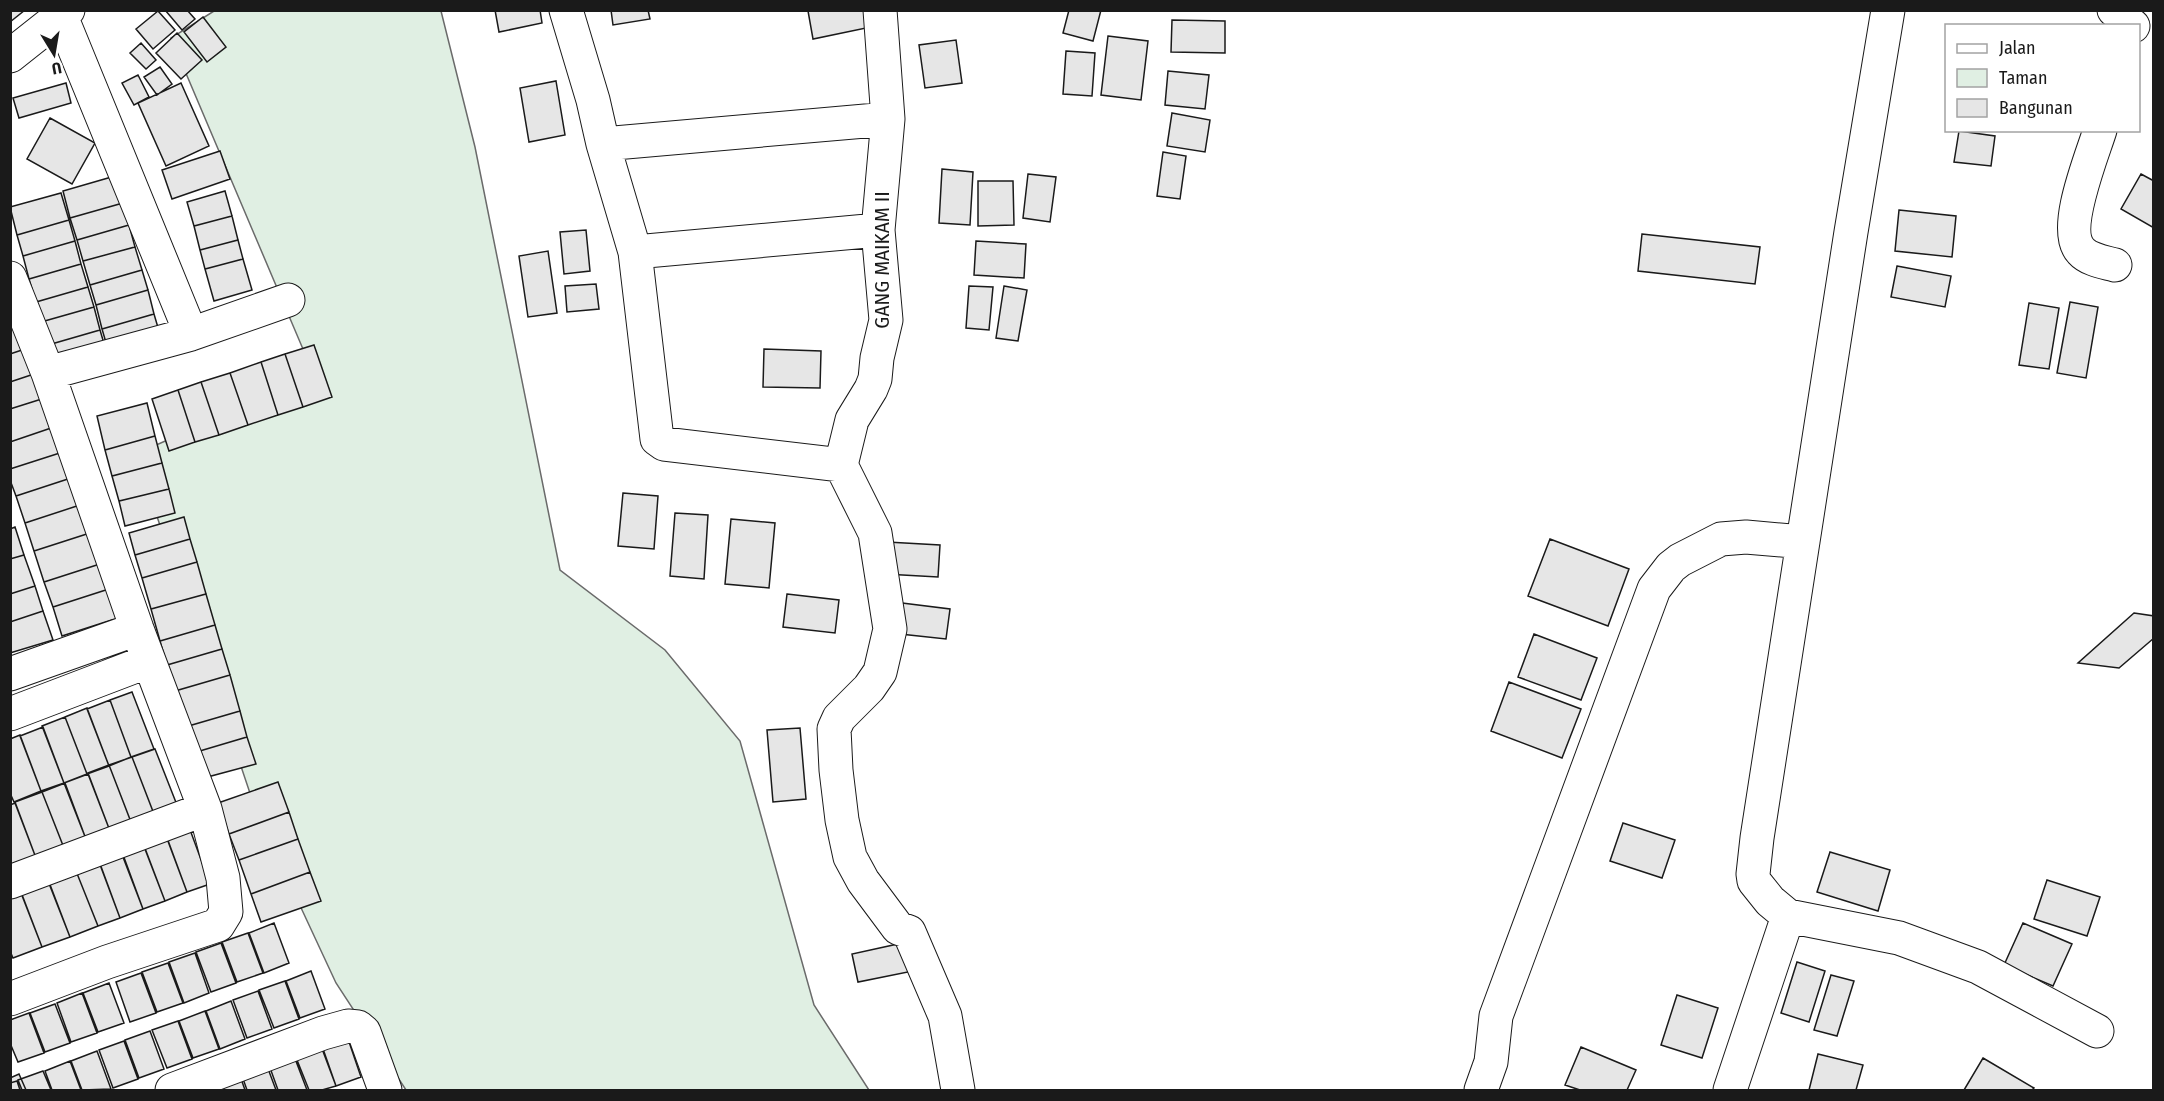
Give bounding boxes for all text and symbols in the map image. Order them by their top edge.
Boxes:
north arrow [24,24,84,84]
legend [1945,24,2140,132]
text: Jalan [1999,37,2036,59]
text: U [50,58,63,78]
text: Taman [1999,67,2047,89]
text: Bangunan [1999,97,2073,119]
street label: GANG MAIKAM II [869,191,895,329]

